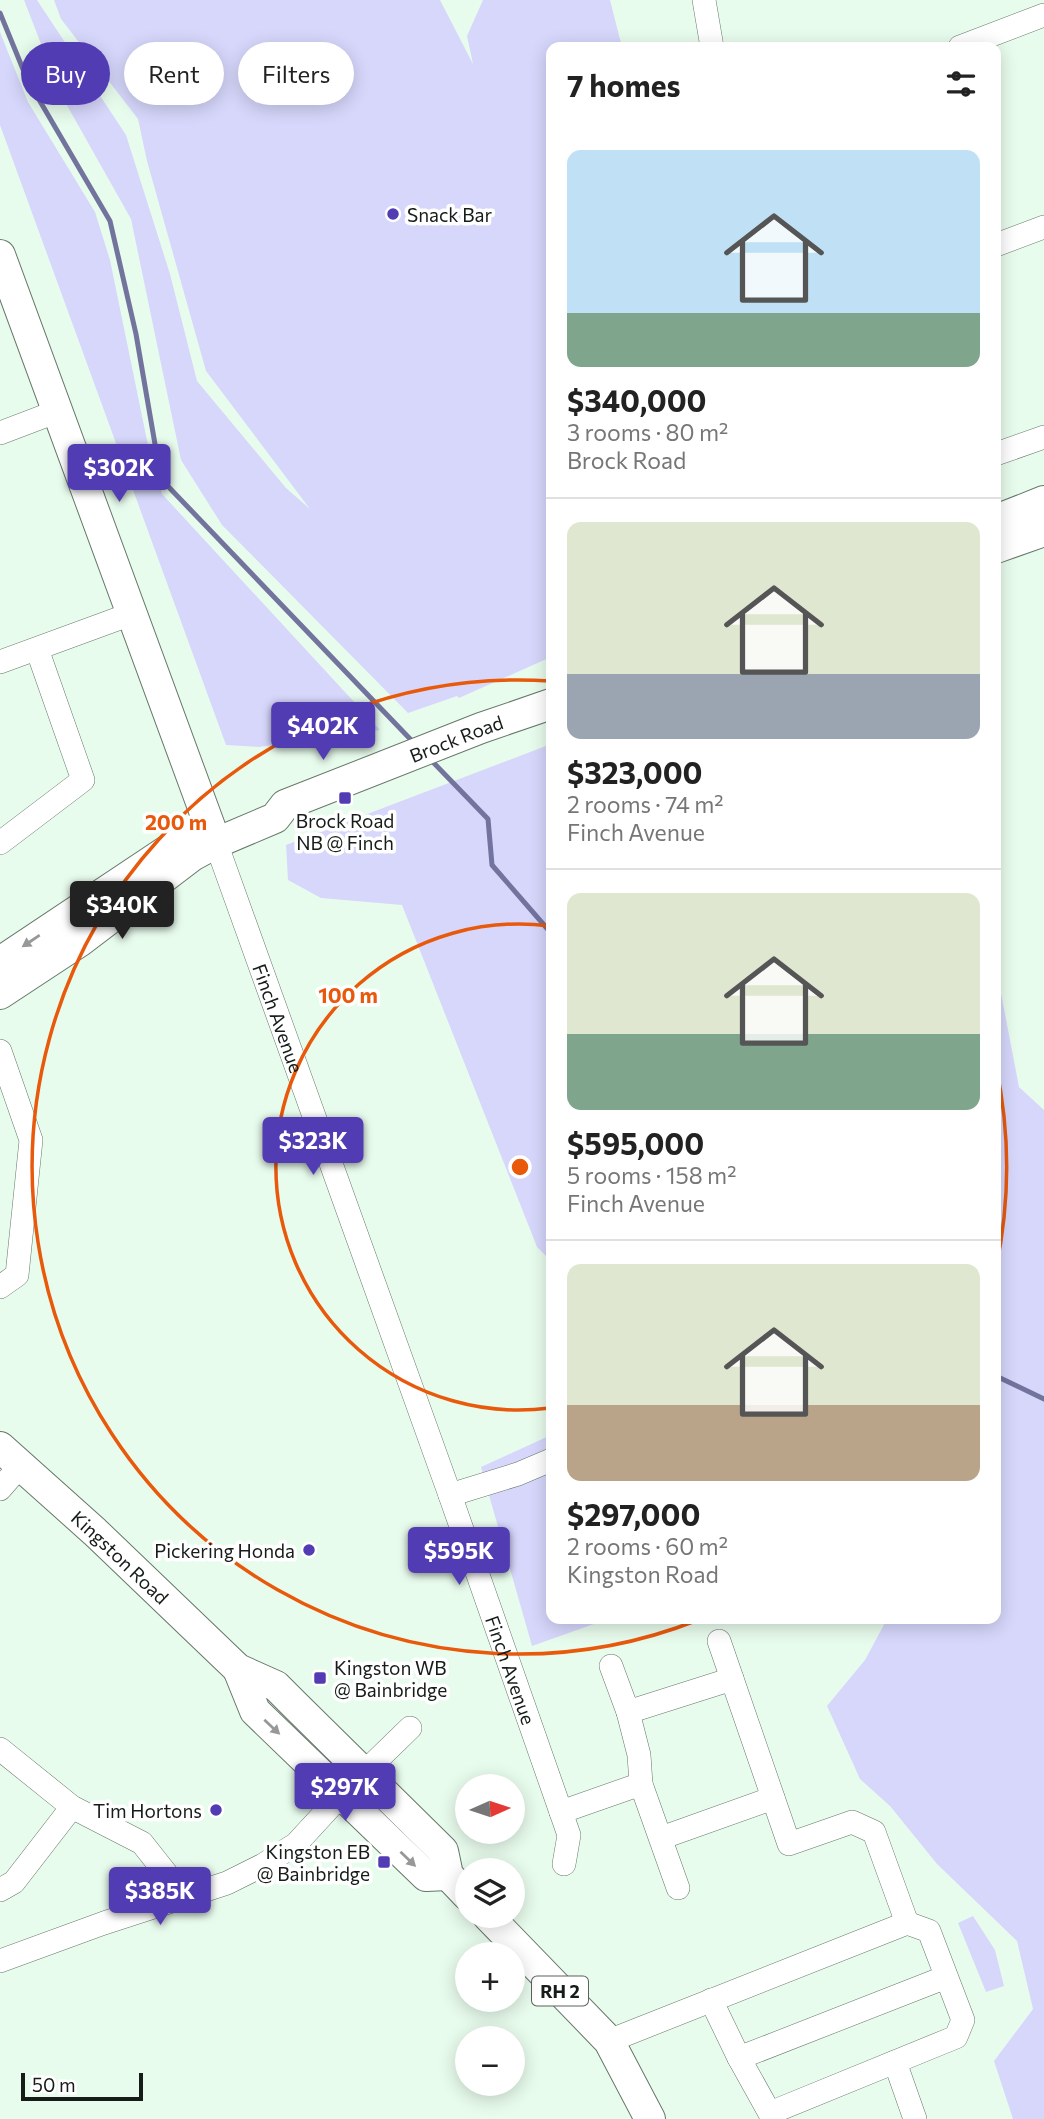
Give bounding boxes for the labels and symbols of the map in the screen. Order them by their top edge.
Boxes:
place label: Snack Bar [407,203,493,226]
marker: Snack Bar [385,206,401,222]
pin: $302K [70,444,168,504]
pin: $402K [274,702,372,762]
street label: Brock Road [406,710,506,767]
marker: Brock Road NB @ Finch [337,790,353,806]
text: 200 m [145,809,207,834]
place label: Brock Road NB @ Finch [296,809,394,854]
pin: $340K [73,881,171,941]
one-way arrow [22,934,40,948]
street label: Finch Avenue [249,961,309,1076]
text: 100 m [318,982,378,1007]
pin: $323K [264,1118,362,1177]
centre of rings [508,1155,532,1179]
street label: Kingston Road [67,1505,174,1608]
pin: $595K [410,1528,508,1587]
place label: Pickering Honda [154,1539,295,1562]
marker: Pickering Honda [301,1542,317,1558]
street label: Finch Avenue [482,1612,541,1727]
place label: Kingston WB @ Bainbridge [334,1656,447,1701]
marker: Kingston WB @ Bainbridge [312,1670,328,1686]
one-way arrow [263,1719,280,1735]
pin: $297K [296,1764,394,1823]
north arrow [455,1774,525,1844]
place label: Tim Hortons [93,1799,202,1822]
marker: Tim Hortons [208,1802,224,1818]
place label: Kingston EB @ Bainbridge [257,1840,370,1885]
one-way arrow [399,1850,416,1866]
marker: Kingston EB @ Bainbridge [376,1854,392,1870]
pin: $385K [111,1868,209,1927]
road number: RH 2 [532,1977,588,2006]
scale bar [21,2070,144,2102]

